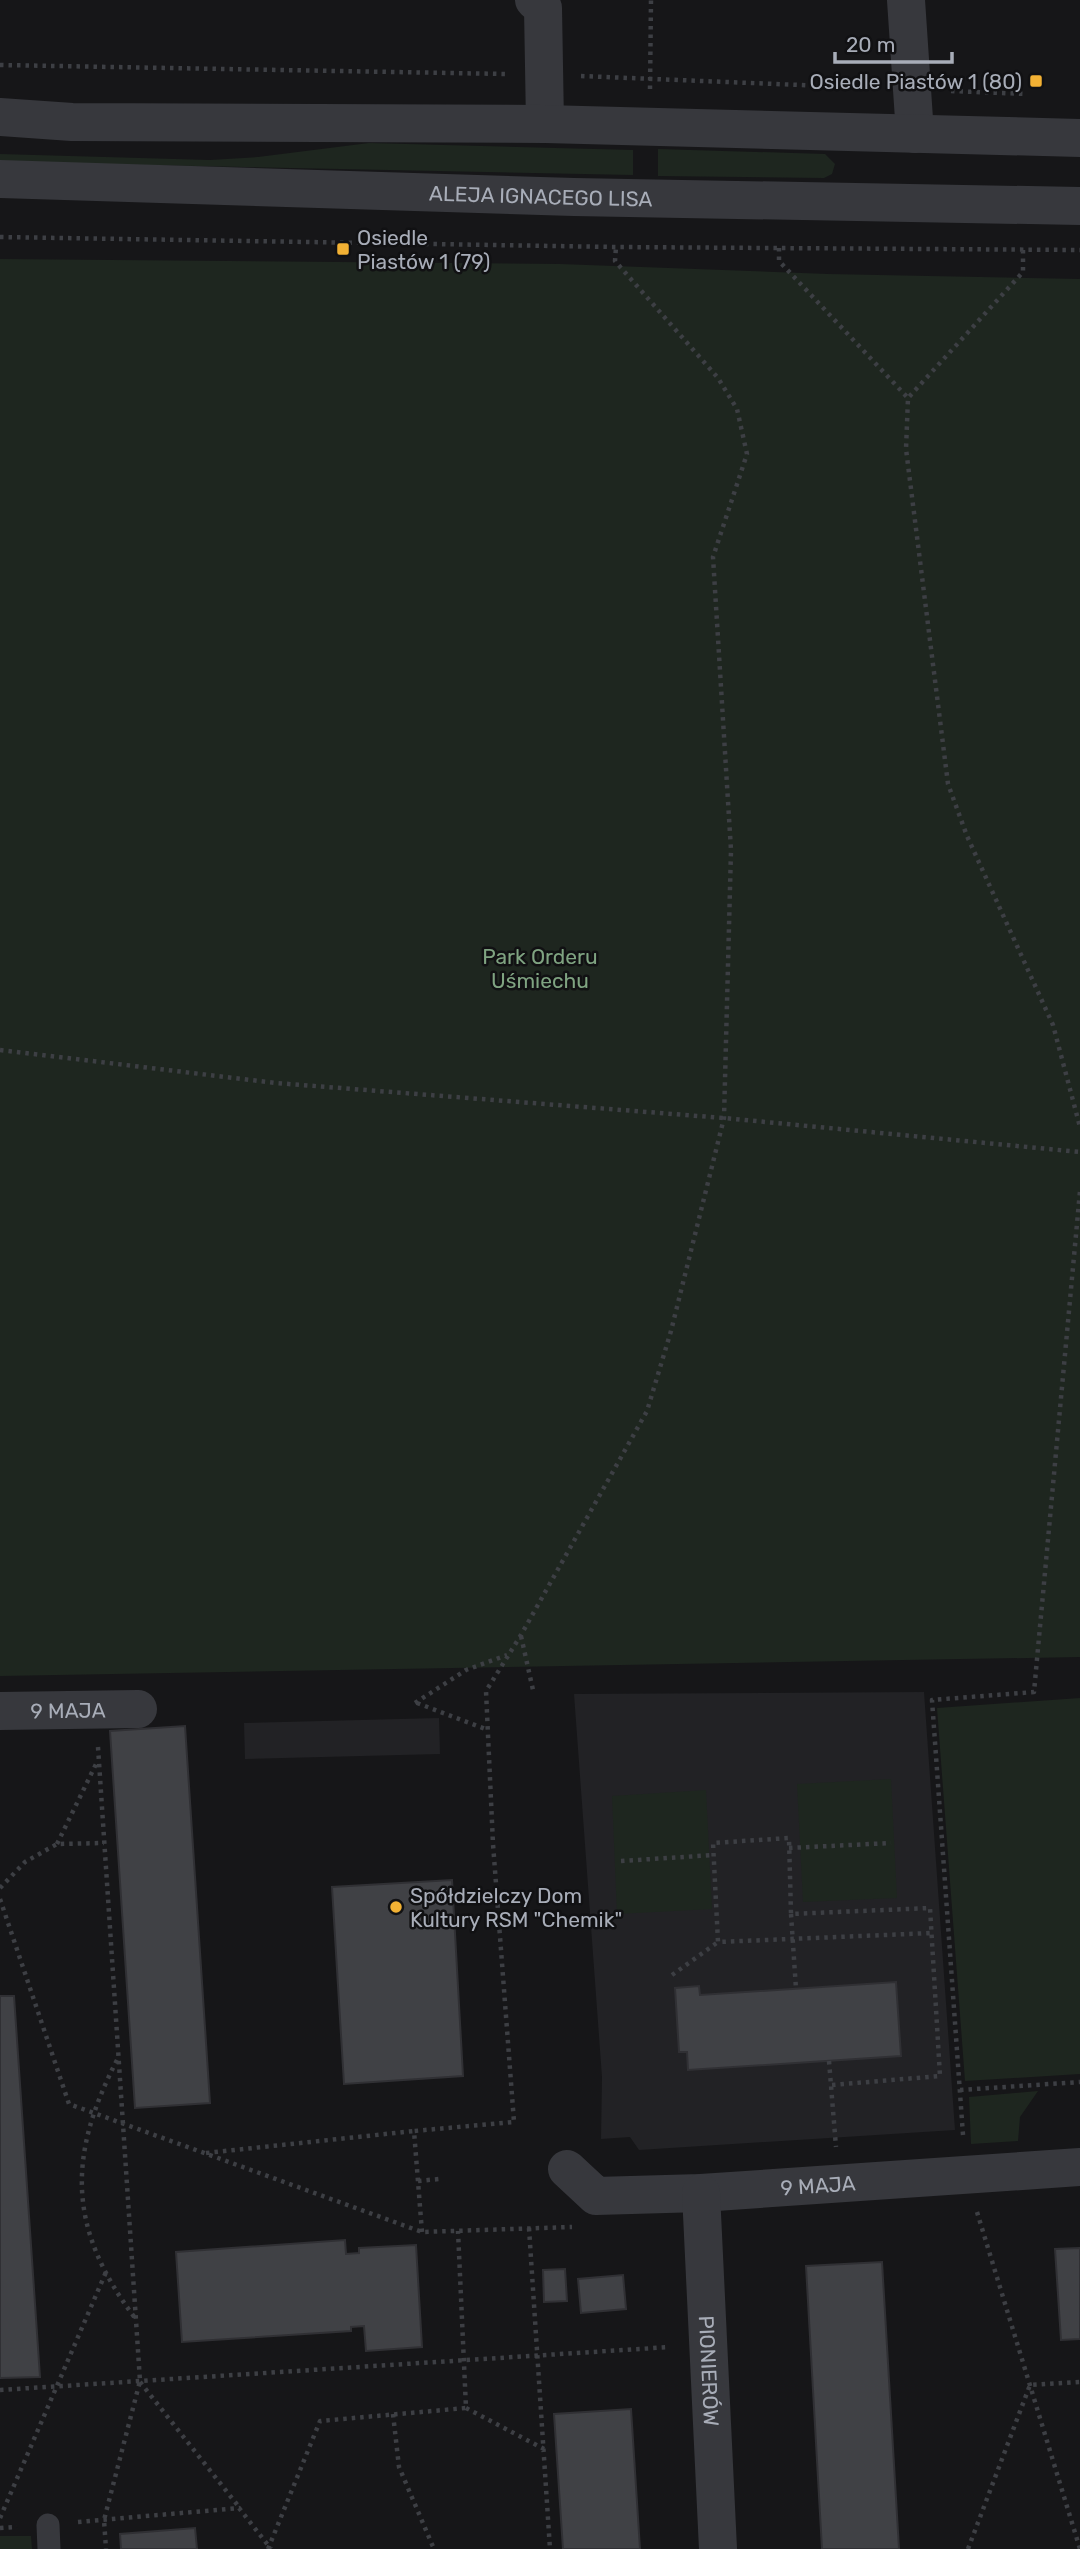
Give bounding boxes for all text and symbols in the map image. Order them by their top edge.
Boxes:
scale bar [835,21,952,65]
text: 20 m [846,32,895,57]
place label: Osiedle Piastów 1 (80) [809,69,1022,94]
marker: Osiedle Piastów 1 (80) [1028,73,1044,89]
street label: ALEJA IGNACEGO LISA [429,180,653,211]
place label: Osiedle Piastów 1 (79) [357,225,490,274]
marker: Osiedle Piastów 1 (79) [335,241,351,257]
park label: Park Orderu Uśmiechu [482,944,598,993]
street label: 9 MAJA [30,1697,106,1723]
place label: Spółdzielczy Dom Kultury RSM "Chemik" [410,1883,622,1932]
marker: Spółdzielczy Dom Kultury RSM "Chemik" [388,1899,404,1915]
street label: 9 MAJA [780,2170,856,2200]
street label: PIONIERÓW [694,2315,725,2427]

